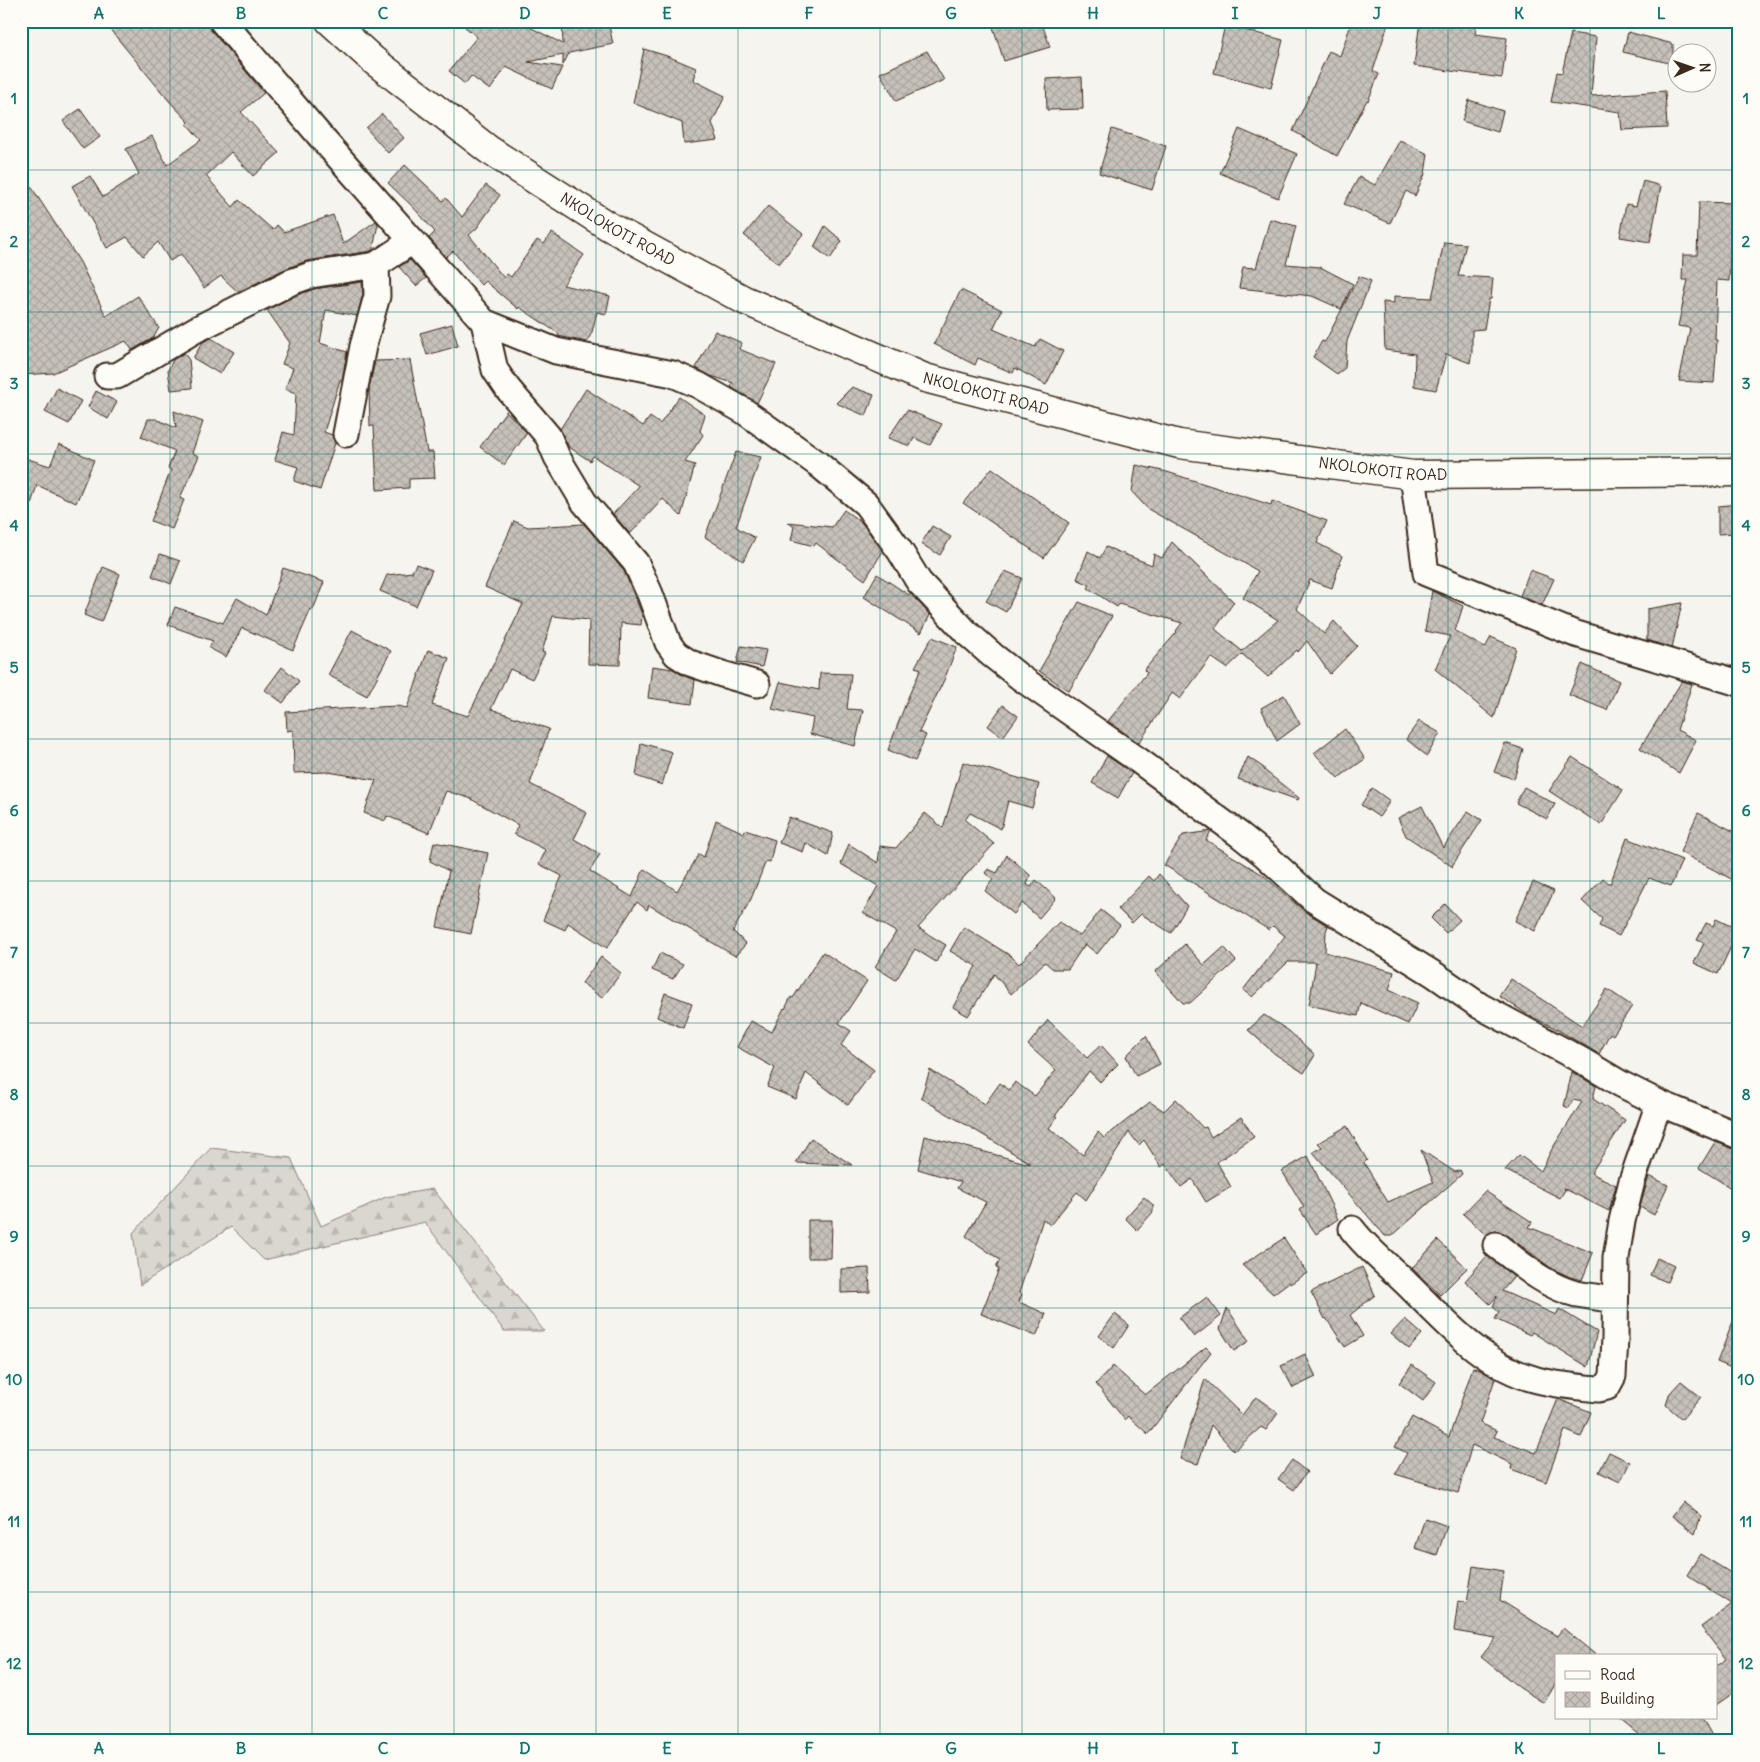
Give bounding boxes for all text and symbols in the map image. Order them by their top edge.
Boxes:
text: A [94,3,104,23]
text: B [236,3,247,23]
text: C [378,3,389,23]
text: D [519,3,531,23]
text: E [662,3,672,23]
text: F [804,3,814,23]
text: G [945,3,957,23]
text: H [1087,3,1099,23]
text: I [1232,3,1239,23]
text: J [1373,3,1382,23]
text: K [1514,3,1524,23]
text: L [1657,3,1666,23]
north arrow [1668,42,1718,92]
text: N [1696,62,1714,73]
text: 1 [11,88,17,108]
text: 1 [1743,88,1749,108]
street label: NKOLOKOTI ROAD [557,188,678,270]
text: 2 [10,231,19,251]
text: 2 [1742,231,1751,251]
street label: NKOLOKOTI ROAD [921,368,1051,419]
text: 3 [9,373,19,393]
text: 3 [1741,373,1751,393]
street label: NKOLOKOTI ROAD [1317,453,1447,484]
text: 4 [9,515,19,535]
text: 4 [1741,515,1751,535]
text: 5 [9,657,19,677]
text: 5 [1741,657,1751,677]
text: 6 [9,800,19,820]
text: 6 [1741,800,1751,820]
text: 7 [10,942,18,962]
text: 7 [1742,942,1750,962]
text: 8 [9,1084,19,1104]
text: 8 [1741,1084,1751,1104]
text: 9 [9,1226,19,1246]
text: 9 [1741,1226,1751,1246]
text: 10 [6,1369,22,1389]
text: 10 [1738,1369,1754,1389]
text: 11 [8,1511,20,1531]
text: 11 [1740,1511,1752,1531]
text: 12 [6,1653,22,1673]
text: 12 [1738,1653,1754,1673]
legend [1555,1654,1718,1720]
text: Road [1600,1665,1635,1684]
text: Building [1600,1689,1655,1708]
text: A [94,1738,104,1758]
text: B [236,1738,247,1758]
text: C [378,1738,389,1758]
text: D [519,1738,531,1758]
text: E [662,1738,672,1758]
text: F [804,1738,814,1758]
text: G [945,1738,957,1758]
text: H [1087,1738,1099,1758]
text: I [1232,1738,1239,1758]
text: J [1373,1738,1382,1758]
text: K [1514,1738,1524,1758]
text: L [1657,1738,1666,1758]

